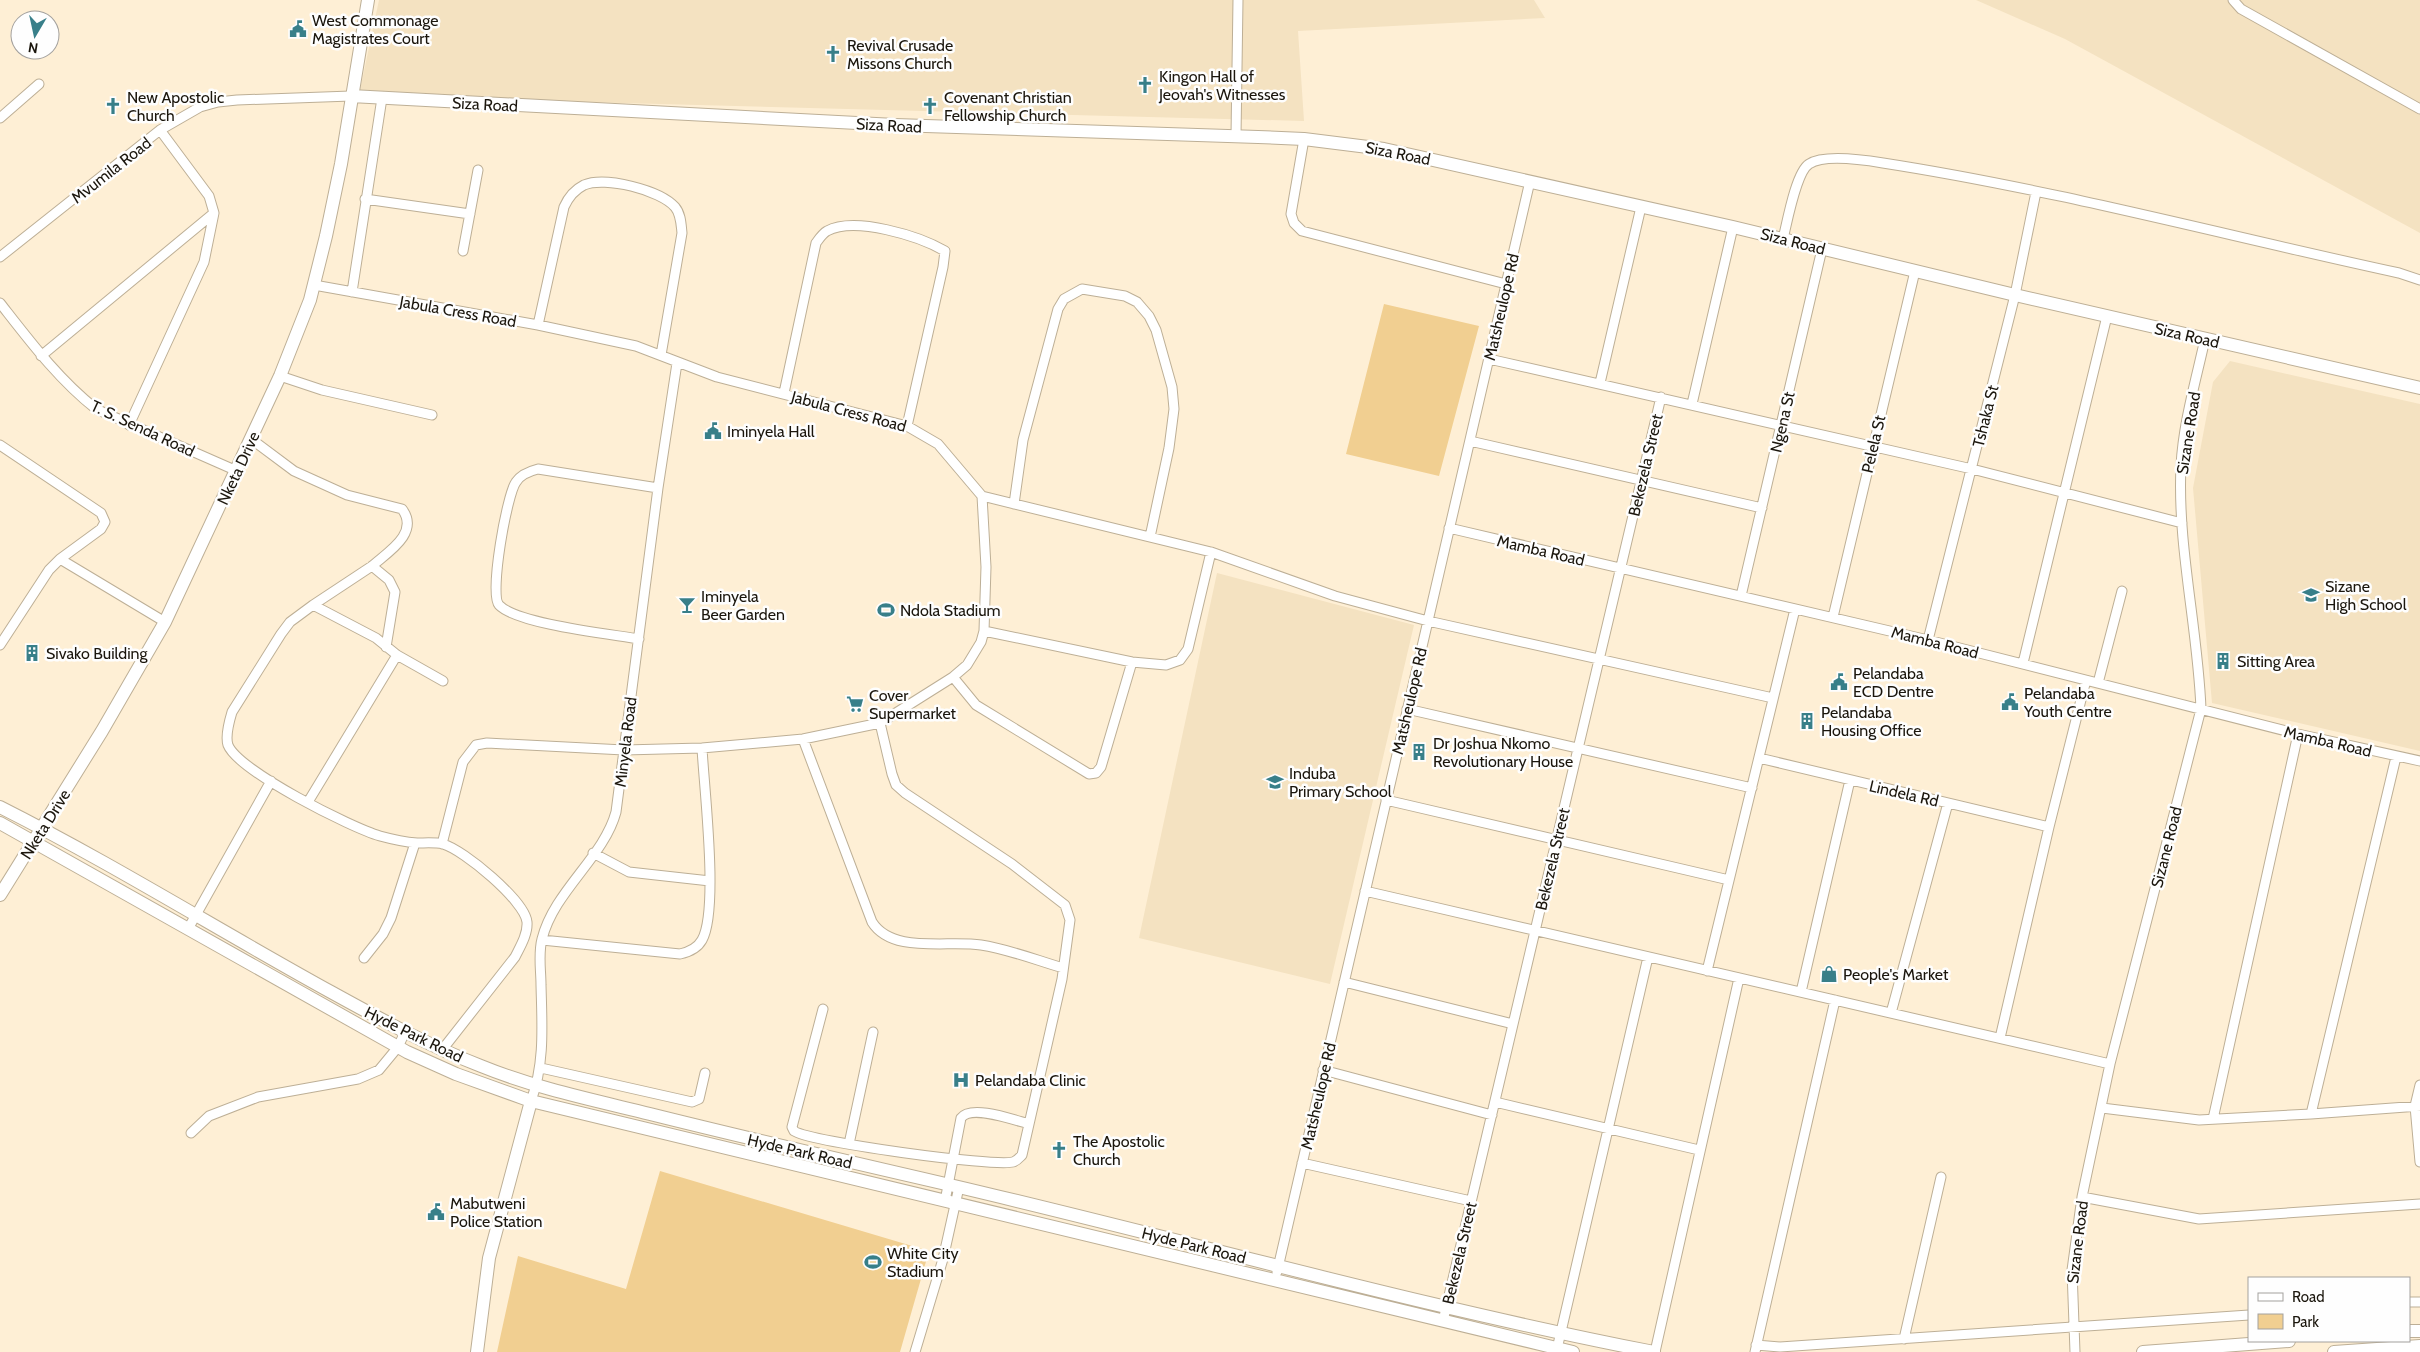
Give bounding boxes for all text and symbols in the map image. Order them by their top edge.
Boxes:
north arrow [10,10,60,60]
place label: West Commonage Magistrates Court [312,11,438,48]
public building icon: West Commonage Magistrates Court [288,19,308,39]
place label: Revival Crusade Missons Church [847,36,953,73]
text: N [27,38,39,58]
church icon: Revival Crusade Missons Church [823,44,843,64]
place label: Kingon Hall of Jeovah's Witnesses [1158,67,1286,104]
church icon: Kingon Hall of Jeovah's Witnesses [1135,75,1155,95]
place label: New Apostolic Church [127,88,224,125]
place label: Covenant Christian Fellowship Church [944,88,1072,125]
street label: Siza Road [451,93,519,116]
church icon: New Apostolic Church [103,96,123,116]
church icon: Covenant Christian Fellowship Church [920,96,940,116]
street label: Siza Road [855,114,923,137]
street label: Mvumila Road [68,133,155,207]
street label: Siza Road [1364,138,1432,169]
street label: Siza Road [1758,224,1827,259]
street label: Matsheulope Rd [1480,252,1523,362]
street label: Jabula Cress Road [397,292,518,331]
street label: Siza Road [2153,319,2221,352]
street label: Tshaka St [1969,382,2003,449]
street label: Jabula Cress Road [788,387,908,436]
street label: Ngena St [1766,389,1799,454]
street label: Sizane Road [2173,390,2204,476]
street label: T. S. Senda Road [88,396,198,461]
street label: Bekezela Street [1624,411,1667,518]
street label: Pelela St [1858,413,1889,475]
public building icon: Iminyela Hall [703,421,723,441]
place label: Iminyela Hall [727,422,815,441]
street label: Nketa Drive [213,429,264,508]
street label: Mamba Road [1495,531,1587,570]
place label: Sizane High School [2325,577,2407,614]
school or university icon: Sizane High School [2301,585,2321,605]
place label: Iminyela Beer Garden [701,587,785,624]
bar icon: Iminyela Beer Garden [677,595,697,615]
sports icon: Ndola Stadium [876,600,896,620]
place label: Ndola Stadium [900,601,1001,620]
street label: Mamba Road [1889,622,1981,663]
building icon: Sivako Building [22,643,42,663]
place label: Sivako Building [46,644,148,663]
street label: Matsheulope Rd [1388,646,1431,756]
building icon: Sitting Area [2213,651,2233,671]
place label: Sitting Area [2237,652,2315,671]
place label: Pelandaba ECD Dentre [1853,664,1934,701]
public building icon: Pelandaba ECD Dentre [1829,672,1849,692]
place label: Pelandaba Youth Centre [2023,684,2112,721]
place label: Cover Supermarket [869,686,957,723]
public building icon: Pelandaba Youth Centre [2000,692,2020,712]
supermarket icon: Cover Supermarket [845,694,865,714]
street label: Minyela Road [611,696,640,788]
place label: Pelandaba Housing Office [1821,703,1921,740]
building icon: Pelandaba Housing Office [1797,711,1817,731]
street label: Mamba Road [2282,722,2374,761]
place label: Dr Joshua Nkomo Revolutionary House [1433,734,1573,771]
building icon: Dr Joshua Nkomo Revolutionary House [1409,742,1429,762]
place label: Induba Primary School [1289,764,1392,801]
school or university icon: Induba Primary School [1265,772,1285,792]
street label: Lindela Rd [1867,776,1940,811]
street label: Nketa Drive [17,786,74,863]
street label: Sizane Road [2147,804,2186,890]
street label: Bekezela Street [1531,805,1574,912]
shop icon: People's Market [1819,964,1839,984]
place label: People's Market [1843,965,1949,984]
street label: Hyde Park Road [362,1002,466,1066]
street label: Matsheulope Rd [1297,1041,1340,1151]
hospital icon: Pelandaba Clinic [951,1070,971,1090]
place label: Pelandaba Clinic [975,1071,1086,1090]
street label: Hyde Park Road [746,1130,854,1173]
place label: The Apostolic Church [1073,1132,1165,1169]
church icon: The Apostolic Church [1049,1140,1069,1160]
place label: Mabutweni Police Station [450,1194,542,1231]
street label: Bekezela Street [1438,1199,1481,1306]
street label: Sizane Road [2063,1200,2092,1285]
public building icon: Mabutweni Police Station [426,1202,446,1222]
street label: Hyde Park Road [1140,1223,1248,1268]
place label: White City Stadium [887,1244,959,1281]
sports icon: White City Stadium [863,1252,883,1272]
legend [2248,1277,2410,1342]
text: Road [2292,1288,2325,1306]
text: Park [2292,1313,2319,1331]

